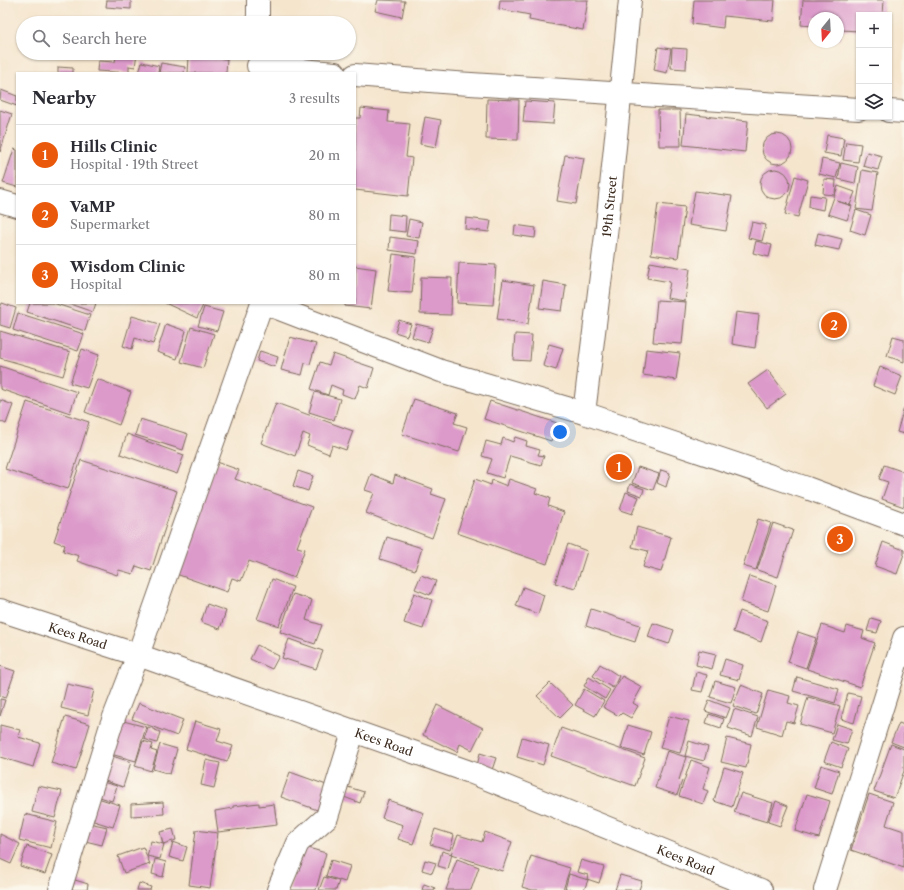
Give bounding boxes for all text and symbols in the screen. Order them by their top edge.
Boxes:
north arrow [808,12,844,48]
map controls [856,12,892,120]
button: + [856,12,892,48]
search box [16,16,356,60]
icon: search [30,27,52,49]
text: Search here [62,29,147,48]
button: − [856,48,892,84]
button: layers [856,84,892,120]
text: Nearby [32,88,96,108]
text: 3 results [289,90,340,106]
text: Hills Clinic [70,137,157,156]
text: 1 [42,147,48,163]
text: 20 m [309,147,340,163]
text: Hospital · 19th Street [70,156,198,172]
street label: 19th Street [598,175,620,238]
text: VaMP [70,197,115,216]
text: 2 [41,207,49,223]
text: 80 m [308,207,340,223]
text: Supermarket [70,216,150,232]
text: Wisdom Clinic [70,257,185,276]
text: 3 [41,267,49,283]
text: 80 m [308,267,340,283]
text: Hospital [70,276,122,292]
pin: 2 [821,310,847,340]
your location [550,422,570,442]
pin: 1 [606,452,632,482]
pin: 3 [827,524,853,554]
street label: Kees Road [47,619,110,652]
street label: Kees Road [353,725,416,759]
street label: Kees Road [655,841,717,878]

